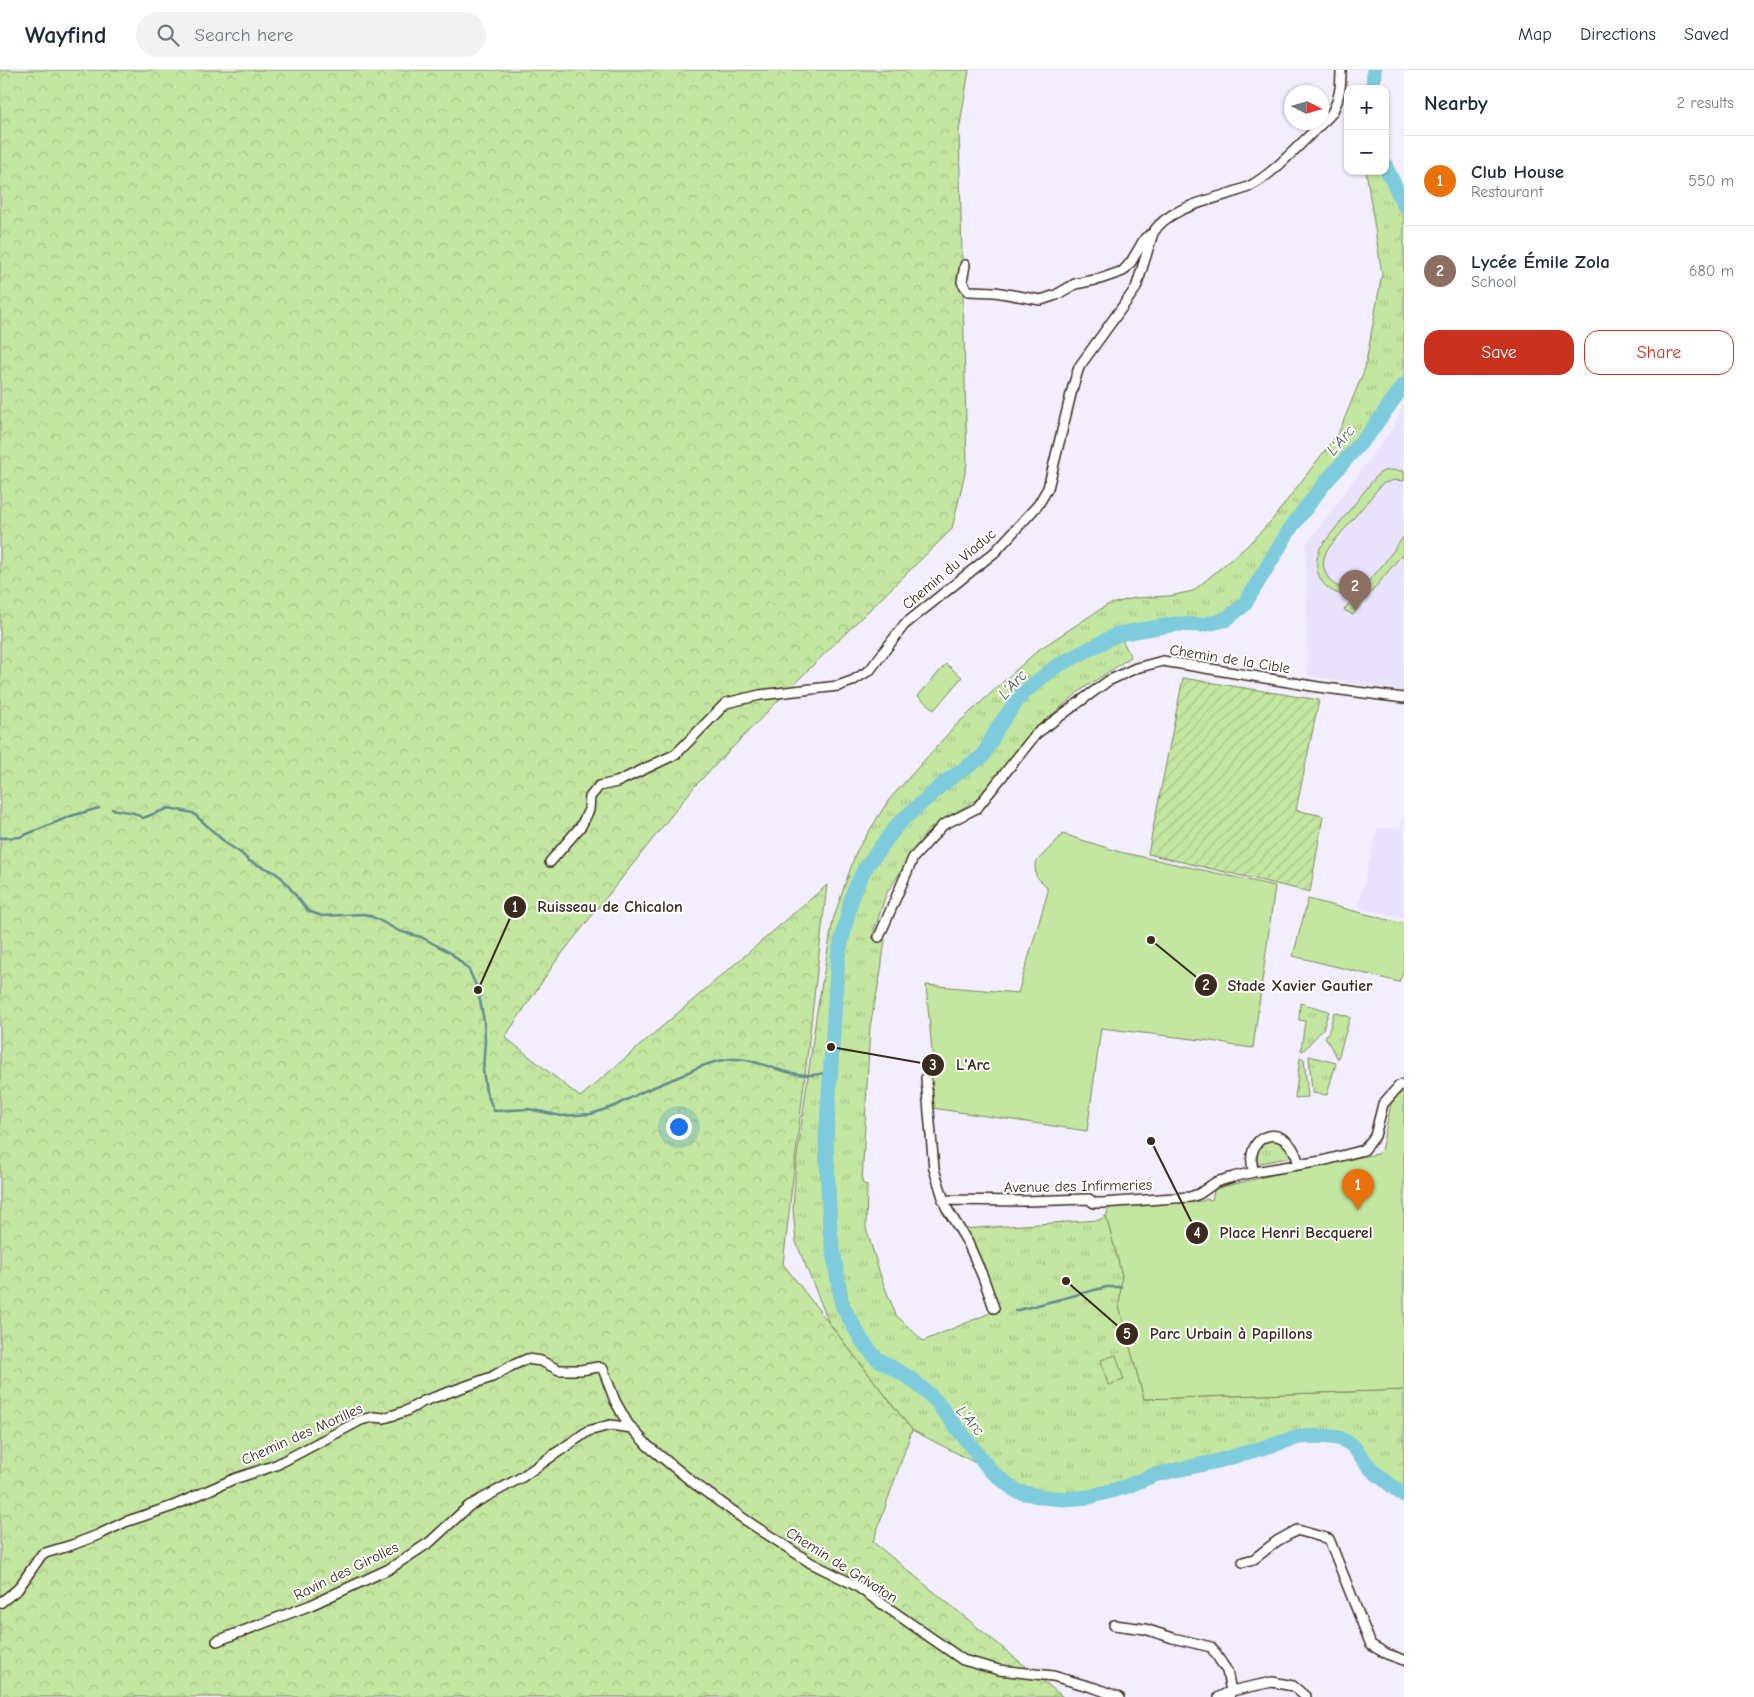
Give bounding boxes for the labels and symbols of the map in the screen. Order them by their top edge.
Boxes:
north arrow [1284,85,1329,130]
water label: L'Arc [1323,422,1359,459]
street label: Chemin du Viaduc [899,525,999,613]
pin: 2 [1339,570,1371,611]
street label: Chemin de la Cible [1168,641,1292,677]
water label: L'Arc [995,666,1031,703]
callout: Ruisseau de Chicalon [503,891,693,922]
text: 1 [512,898,518,916]
text: Ruisseau de Chicalon [537,898,683,916]
callout: Stade Xavier Gautier [1193,970,1383,1001]
text: 2 [1202,976,1210,994]
text: Stade Xavier Gautier [1228,977,1373,995]
callout: L'Arc [921,1049,1000,1080]
text: 3 [929,1056,937,1074]
text: L'Arc [956,1056,990,1074]
your location [666,1114,692,1140]
pin: 1 [1342,1169,1374,1210]
street label: Avenue des Infirmeries [1004,1176,1152,1196]
callout: Place Henri Becquerel [1185,1217,1383,1248]
text: 4 [1193,1224,1201,1242]
text: Place Henri Becquerel [1220,1224,1372,1242]
callout: Parc Urbain à Papillons [1115,1318,1322,1349]
text: 5 [1123,1325,1131,1343]
text: Parc Urbain à Papillons [1150,1325,1312,1343]
street label: Chemin des Morilles [239,1399,365,1469]
water label: L'Arc [953,1402,988,1440]
street label: Chemin de Grivoton [783,1523,901,1607]
street label: Ravin des Girolles [291,1538,401,1604]

